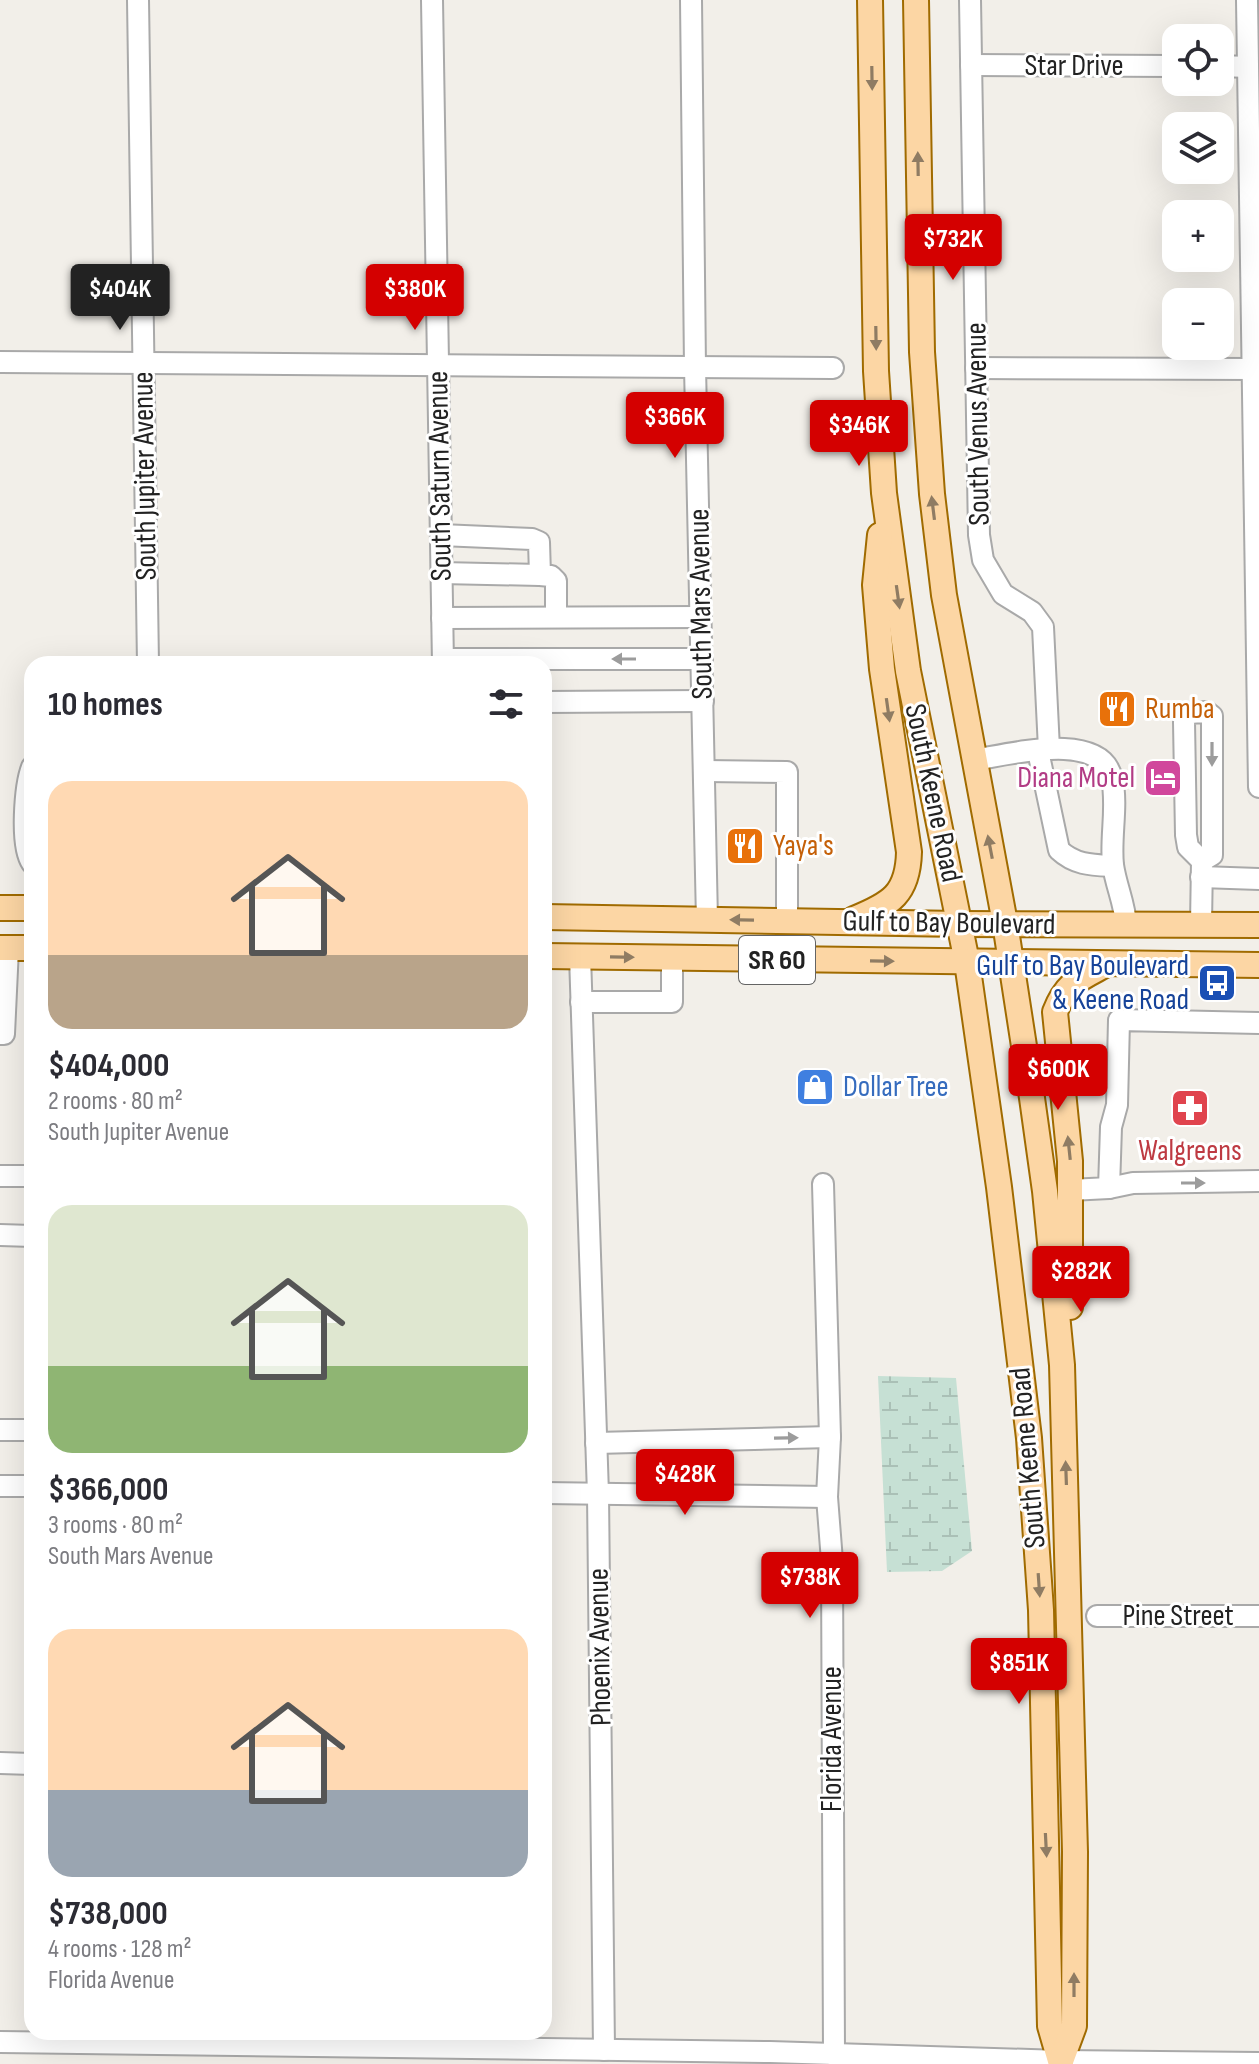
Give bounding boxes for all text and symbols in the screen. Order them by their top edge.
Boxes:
map controls [1162,24,1234,360]
button: locate [1162,24,1234,96]
street label: Star Drive [1024,48,1124,84]
one-way arrow [865,66,878,91]
button: layers [1162,112,1234,184]
one-way arrow [912,151,925,176]
button: + [1162,200,1234,272]
pin: $732K [897,214,1009,282]
text: $732K [923,224,983,255]
pin: $404K [64,264,176,332]
pin: $380K [359,264,471,332]
text: $404K [89,274,151,305]
text: $380K [384,274,446,305]
button: − [1162,288,1234,360]
street label: South Venus Avenue [958,322,998,526]
one-way arrow [870,326,882,351]
street label: South Jupiter Avenue [125,371,165,581]
street label: South Saturn Avenue [420,371,460,581]
pin: $366K [619,392,731,460]
pin: $346K [803,400,915,468]
text: $366K [644,402,706,433]
text: $346K [828,410,890,441]
one-way arrow [927,495,940,520]
street label: South Mars Avenue [681,508,721,700]
one-way arrow [892,585,905,610]
one-way arrow [611,653,636,665]
icon: filters [484,682,528,726]
text: 10 homes [48,684,163,725]
restaurant icon: Rumba [1096,688,1138,730]
place label: Rumba [1145,691,1215,727]
one-way arrow [882,697,895,722]
street label: South Keene Road [897,701,969,885]
one-way arrow [1206,742,1218,767]
hotel icon: Diana Motel [1142,757,1184,799]
place label: Diana Motel [1017,760,1135,796]
restaurant icon: Yaya's [724,825,766,867]
place label: Yaya's [773,828,834,864]
icon: home [216,833,360,977]
one-way arrow [983,834,996,859]
street label: Gulf to Bay Boulevard [842,903,1056,943]
one-way arrow [729,914,754,926]
road number: SR 60 [739,936,815,984]
place label: Gulf to Bay Boulevard & Keene Road [976,948,1189,1018]
one-way arrow [610,951,635,963]
one-way arrow [870,955,895,967]
bus stop icon: Gulf to Bay Boulevard & Keene Road [1196,962,1238,1004]
pin: $600K [1002,1044,1114,1112]
text: $404,000 [48,1045,169,1086]
text: $600K [1026,1054,1090,1085]
shop icon: Dollar Tree [794,1066,836,1108]
place label: Dollar Tree [843,1069,949,1105]
text: 2 rooms · 80 m² [48,1086,183,1117]
pharmacy icon: Walgreens [1169,1087,1211,1129]
text: South Jupiter Avenue [48,1117,229,1148]
place label: Walgreens [1138,1133,1242,1169]
one-way arrow [1062,1135,1075,1160]
one-way arrow [1181,1177,1206,1189]
pin: $282K [1025,1246,1137,1314]
text: $282K [1050,1256,1112,1287]
icon: home [216,1257,360,1401]
street label: South Keene Road [1002,1366,1054,1550]
one-way arrow [774,1432,799,1445]
pin: $428K [629,1449,741,1517]
text: $428K [654,1459,716,1490]
one-way arrow [1059,1460,1072,1485]
text: $366,000 [48,1469,168,1510]
text: 3 rooms · 80 m² [48,1510,183,1541]
text: South Mars Avenue [48,1541,214,1572]
pin: $738K [754,1552,866,1620]
text: $738K [779,1562,841,1593]
street label: Phoenix Avenue [581,1568,619,1726]
one-way arrow [1033,1573,1046,1598]
street label: Pine Street [1122,1598,1234,1634]
pin: $851K [963,1638,1075,1706]
text: $851K [989,1648,1049,1679]
street label: Florida Avenue [814,1666,850,1812]
icon: home [216,1681,360,1825]
one-way arrow [1040,1833,1053,1858]
text: $738,000 [48,1893,168,1934]
text: 4 rooms · 128 m² [48,1934,192,1965]
text: Florida Avenue [48,1965,174,1996]
one-way arrow [1068,1972,1080,1997]

